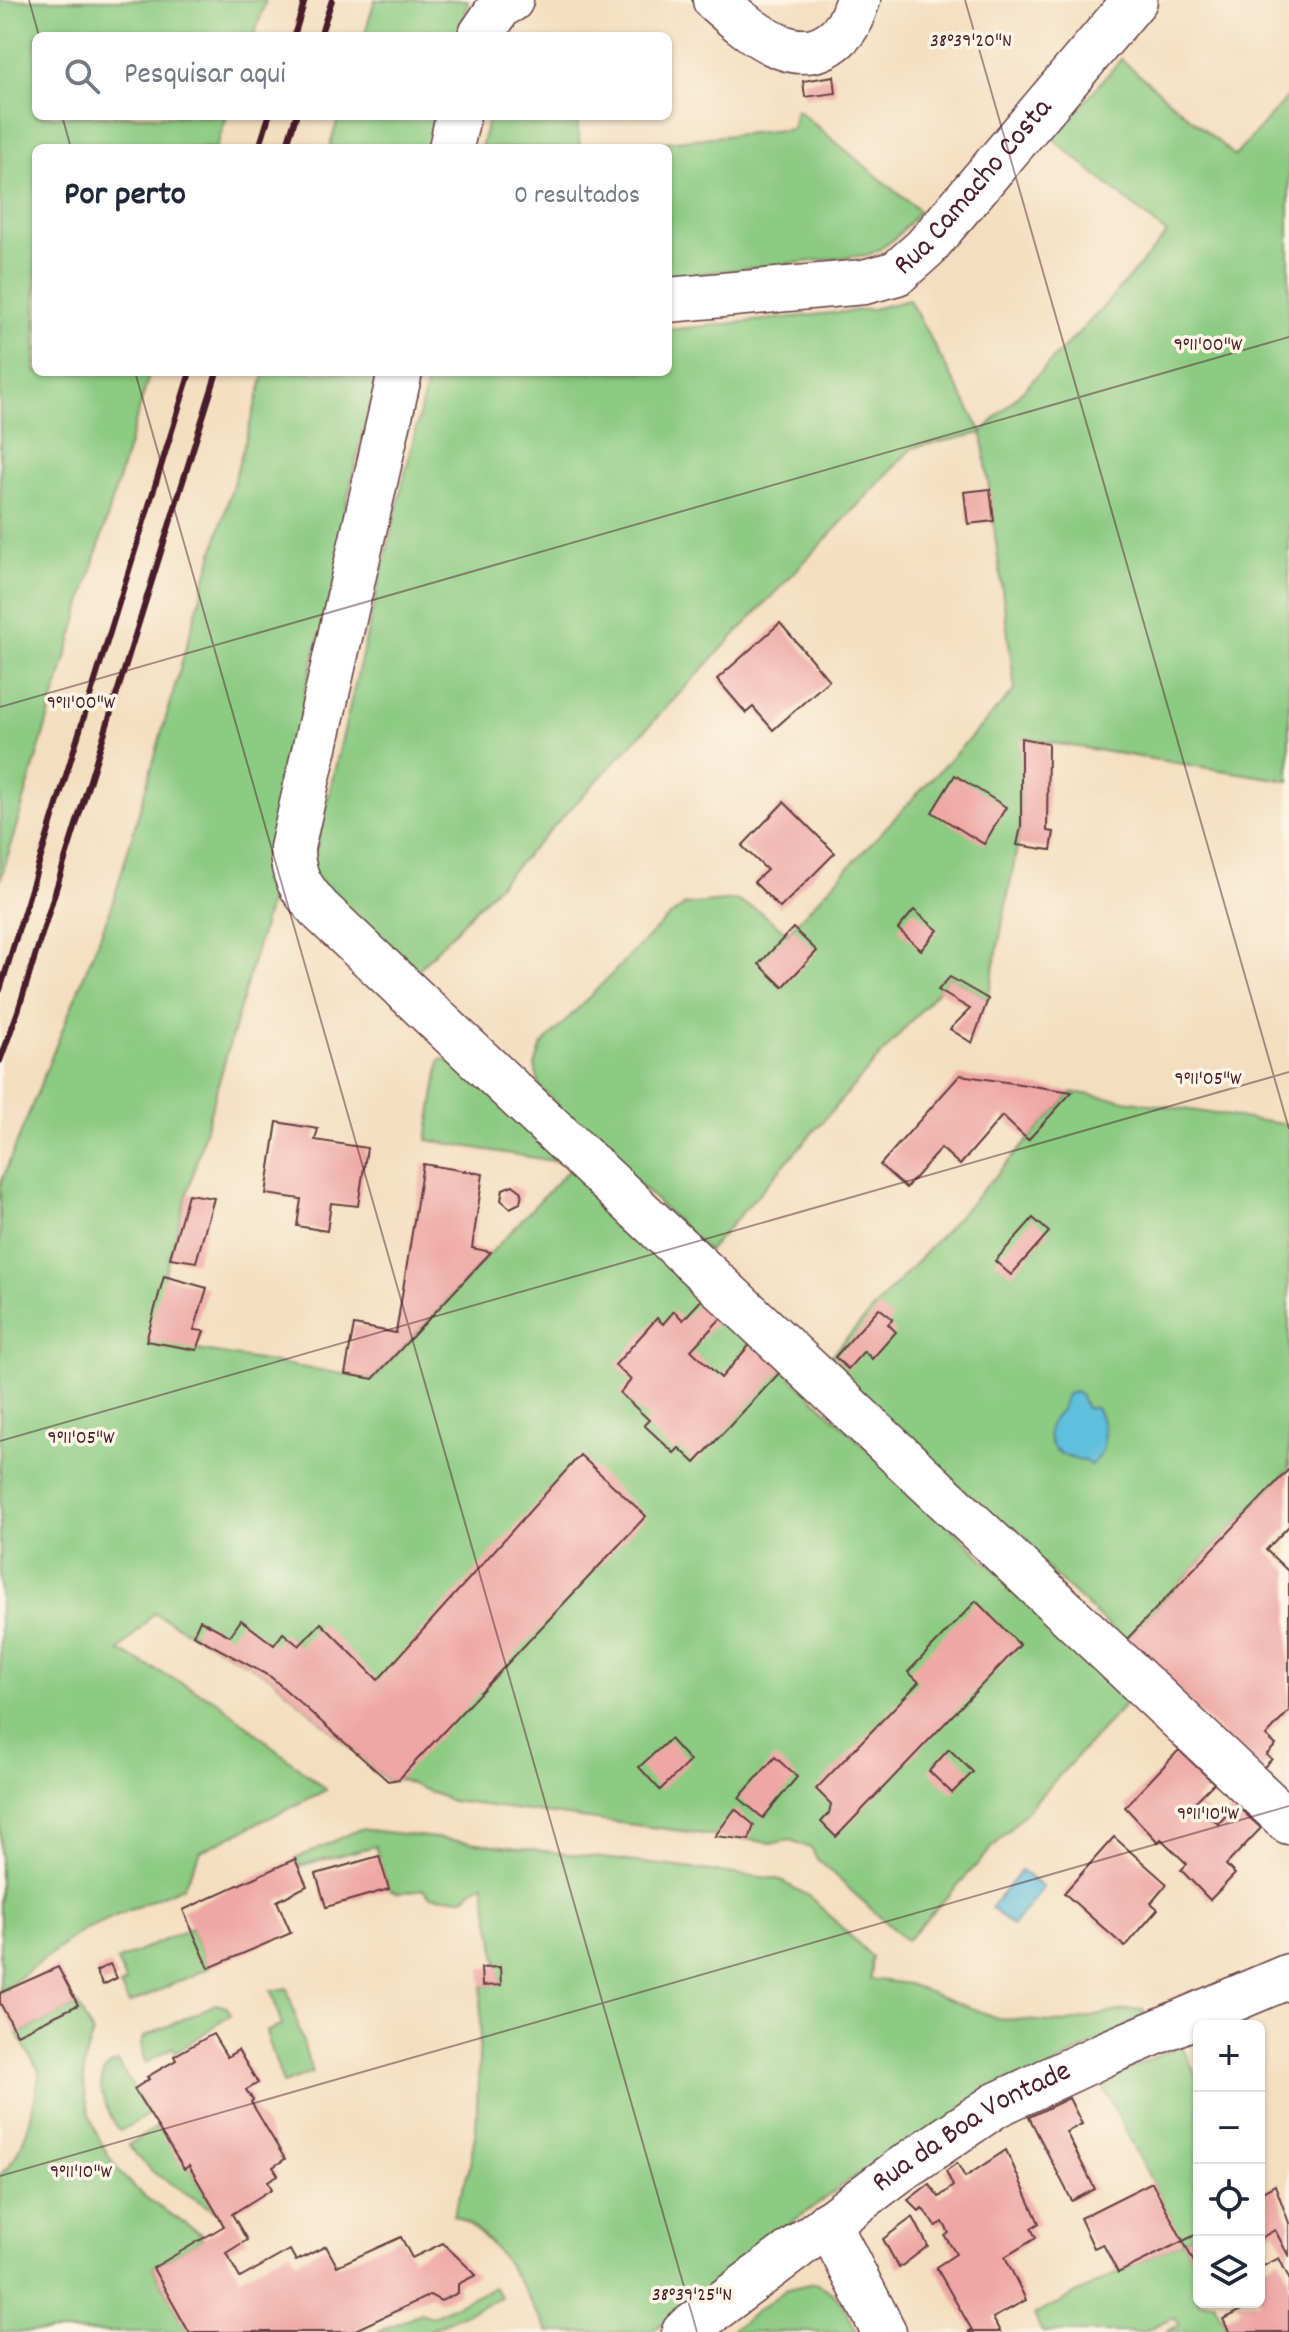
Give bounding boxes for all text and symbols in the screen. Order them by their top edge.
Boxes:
text: 38°39'20"N [930,28,1012,56]
search box [32,32,672,120]
icon: search [60,54,104,98]
text: Pesquisar aqui [124,55,286,98]
street label: Rua Camacho Costa [885,89,1064,287]
text: Por perto [64,172,186,221]
text: 0 resultados [514,178,640,215]
text: 9°11'00"W [1174,332,1243,360]
text: 9°11'00"W [47,690,116,718]
text: 9°11'05"W [1174,1066,1242,1094]
text: 9°11'05"W [47,1425,115,1453]
text: 9°11'10"W [1177,1801,1240,1829]
map controls [1193,2020,1265,2308]
button: + [1193,2020,1265,2092]
street label: Rua da Boa Vontade [864,2051,1079,2205]
button: − [1193,2092,1265,2164]
text: 9°11'10"W [50,2159,113,2187]
button: locate [1193,2164,1265,2236]
button: layers [1193,2236,1265,2308]
text: 38°39'25"N [652,2282,732,2310]

